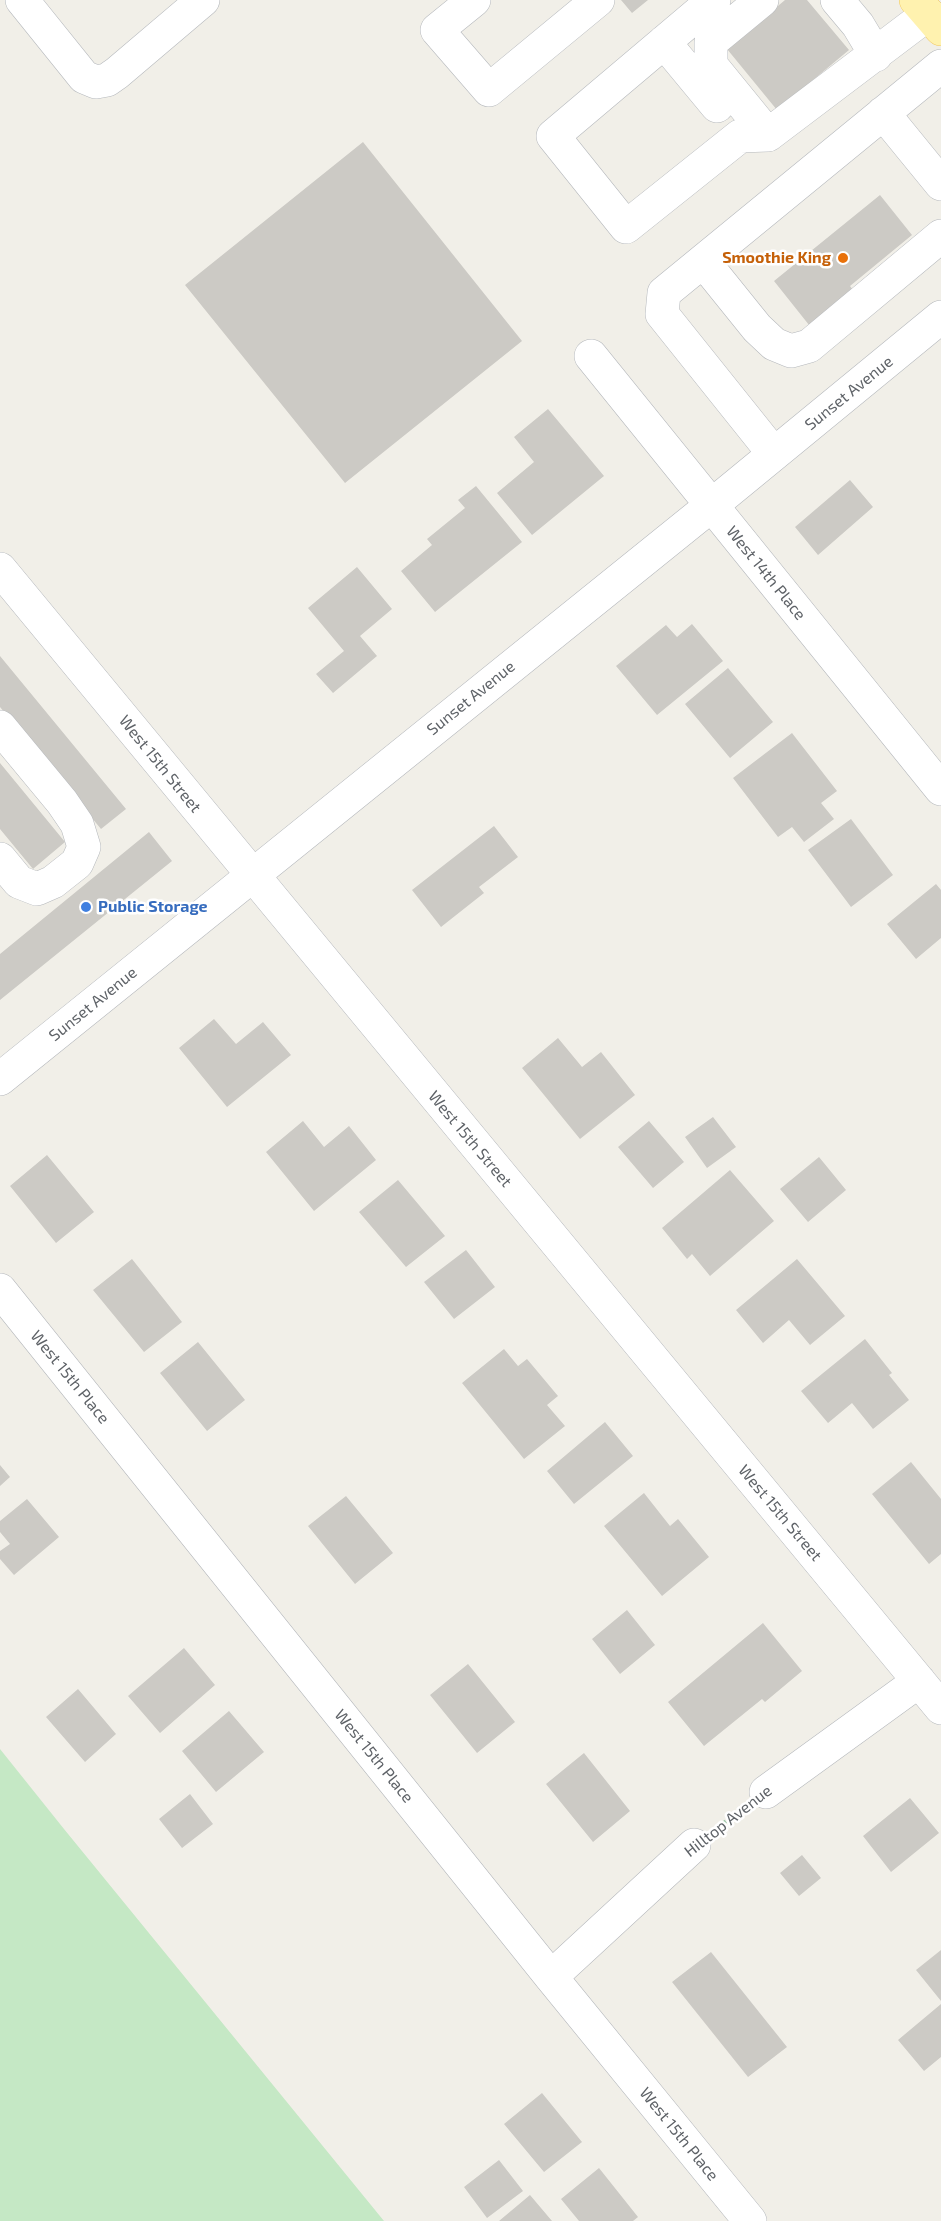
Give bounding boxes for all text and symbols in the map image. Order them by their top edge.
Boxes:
place label: Smoothie King [722,248,831,268]
marker: Smoothie King [836,251,850,265]
street label: Sunset Avenue [801,352,897,434]
street label: West 14th Place [722,522,810,624]
street label: Sunset Avenue [423,657,519,739]
street label: West 15th Street [115,711,205,817]
place label: Public Storage [98,897,208,917]
marker: Public Storage [79,900,93,914]
street label: Sunset Avenue [45,963,141,1045]
street label: West 15th Street [424,1087,516,1191]
street label: West 15th Place [27,1326,113,1428]
street label: West 15th Street [734,1461,826,1565]
street label: West 15th Place [331,1705,417,1807]
street label: Hilltop Avenue [680,1781,776,1861]
street label: West 15th Place [636,2083,722,2185]

